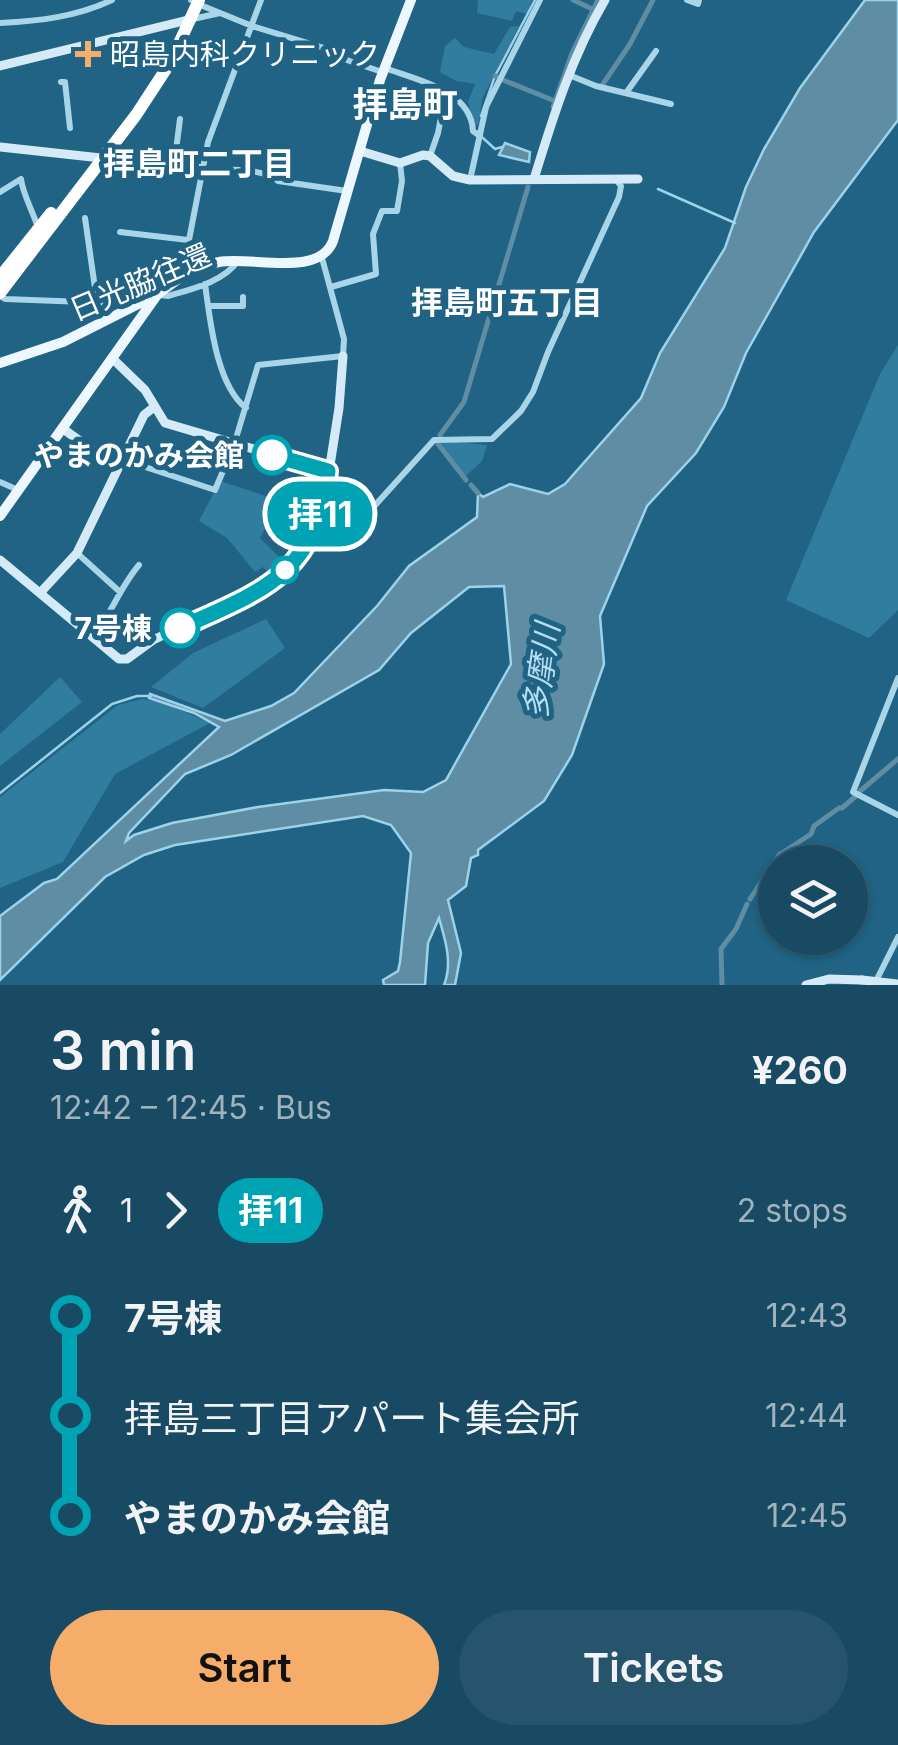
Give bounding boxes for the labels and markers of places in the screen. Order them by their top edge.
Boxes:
place label: 昭島内科クリニック [110,36,380,72]
marker: 昭島内科クリニック [75,41,101,67]
marker: やまのかみ会館 [253,436,291,474]
place label: やまのかみ会館 [34,437,244,473]
unlabelled marker [272,557,298,583]
marker: 7号棟 [161,609,199,647]
place label: 7号棟 [75,610,152,646]

